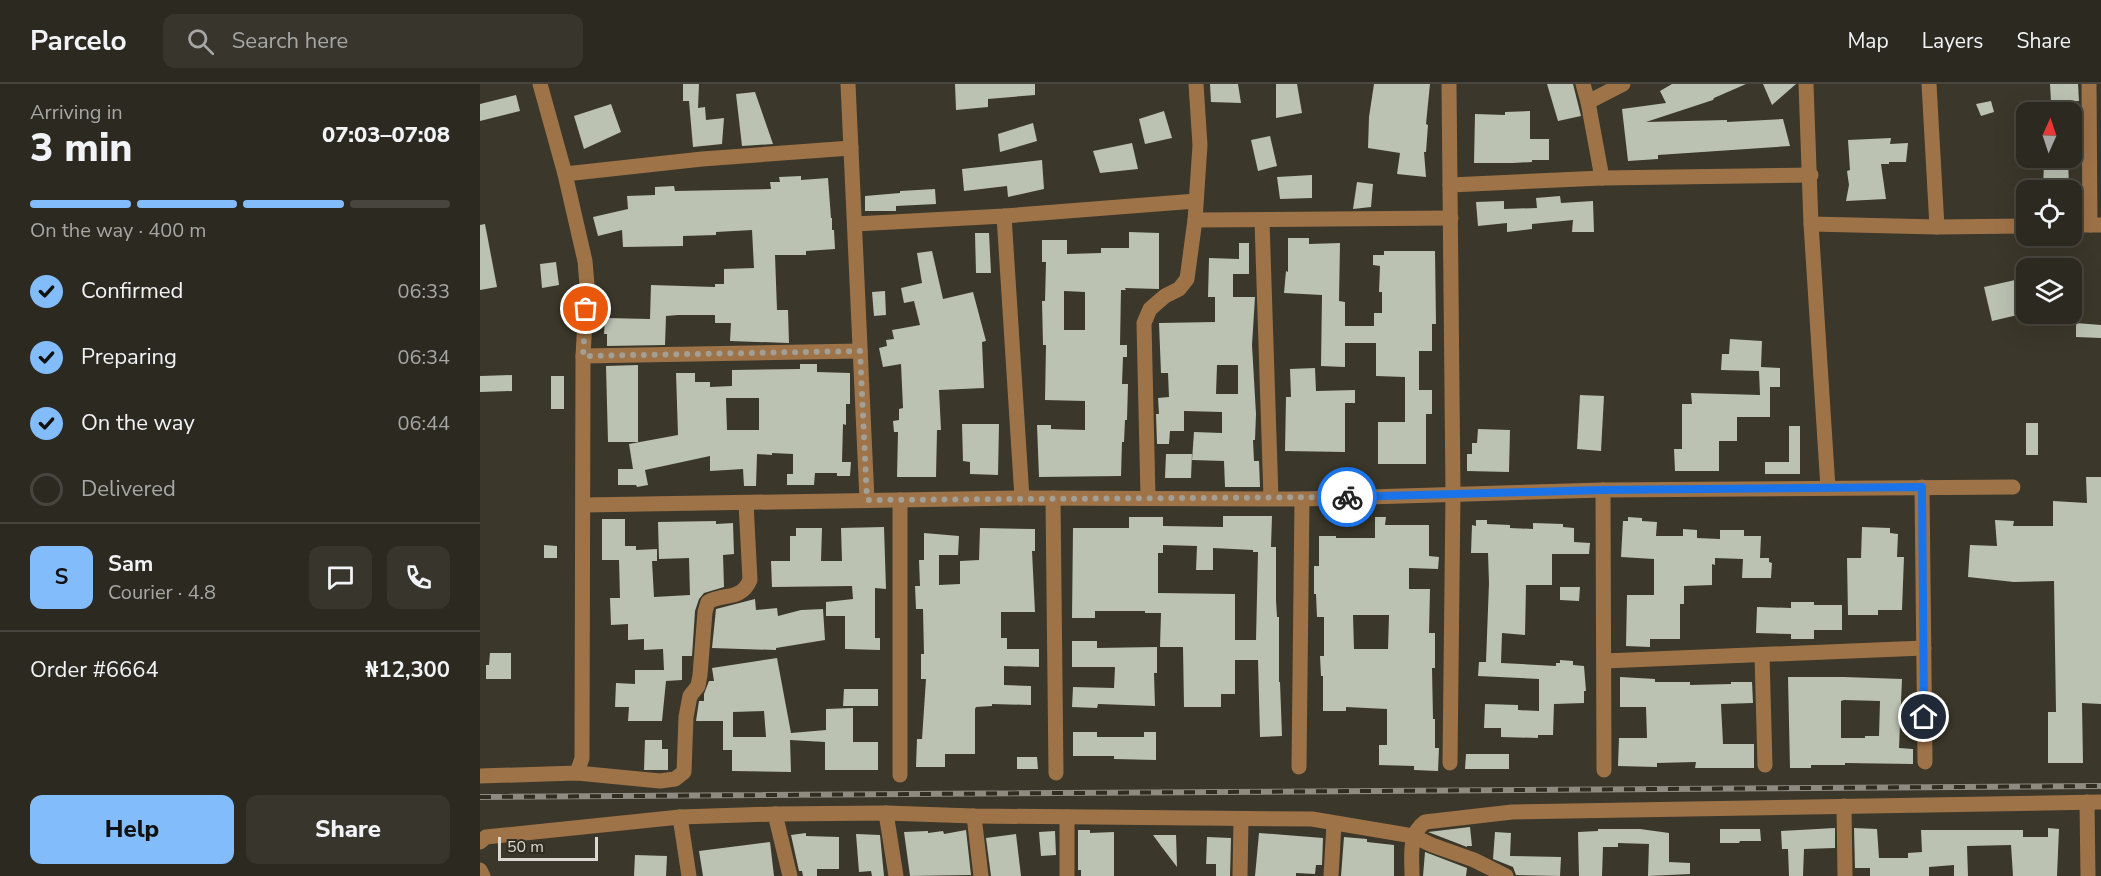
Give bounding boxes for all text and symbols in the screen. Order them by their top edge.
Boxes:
search box [163,14,583,68]
text: Parcelo [30,22,127,60]
icon: search [184,25,217,58]
text: Search here [232,26,348,56]
text: Map [1847,27,1889,55]
text: Layers [1922,27,1983,55]
text: Share [2016,27,2071,55]
text: Arriving in [30,99,123,126]
north arrow [2016,102,2082,168]
map controls [2016,102,2082,324]
text: 07:03–07:08 [322,120,450,150]
text: 3 min [30,122,133,175]
button: locate [2016,180,2082,246]
text: On the way · 400 m [30,217,206,244]
button: layers [2016,258,2082,324]
icon: check [30,275,63,308]
text: Confirmed [81,276,183,306]
text: 06:33 [397,278,450,305]
pin [560,283,611,334]
icon: bag [569,292,602,325]
icon: check [30,341,63,374]
text: Preparing [81,342,177,372]
text: 06:34 [397,344,450,371]
icon: check [30,407,63,440]
text: On the way [81,408,195,438]
text: 06:44 [397,410,450,437]
courier [1317,467,1377,527]
text: Delivered [81,474,176,504]
icon: bike [1331,481,1364,514]
button: chat [309,546,372,609]
button: phone [387,546,450,609]
text: Sam [108,549,153,579]
text: S [55,562,68,592]
text: Courier · 4.8 [108,579,216,606]
text: Order #6664 [30,655,159,685]
text: ₦12,300 [365,655,450,685]
pin [1898,691,1949,742]
icon: home [1907,700,1940,733]
button: Help [30,795,234,864]
button: Share [246,795,450,864]
scale bar [498,834,598,862]
text: 50 m [507,836,544,858]

